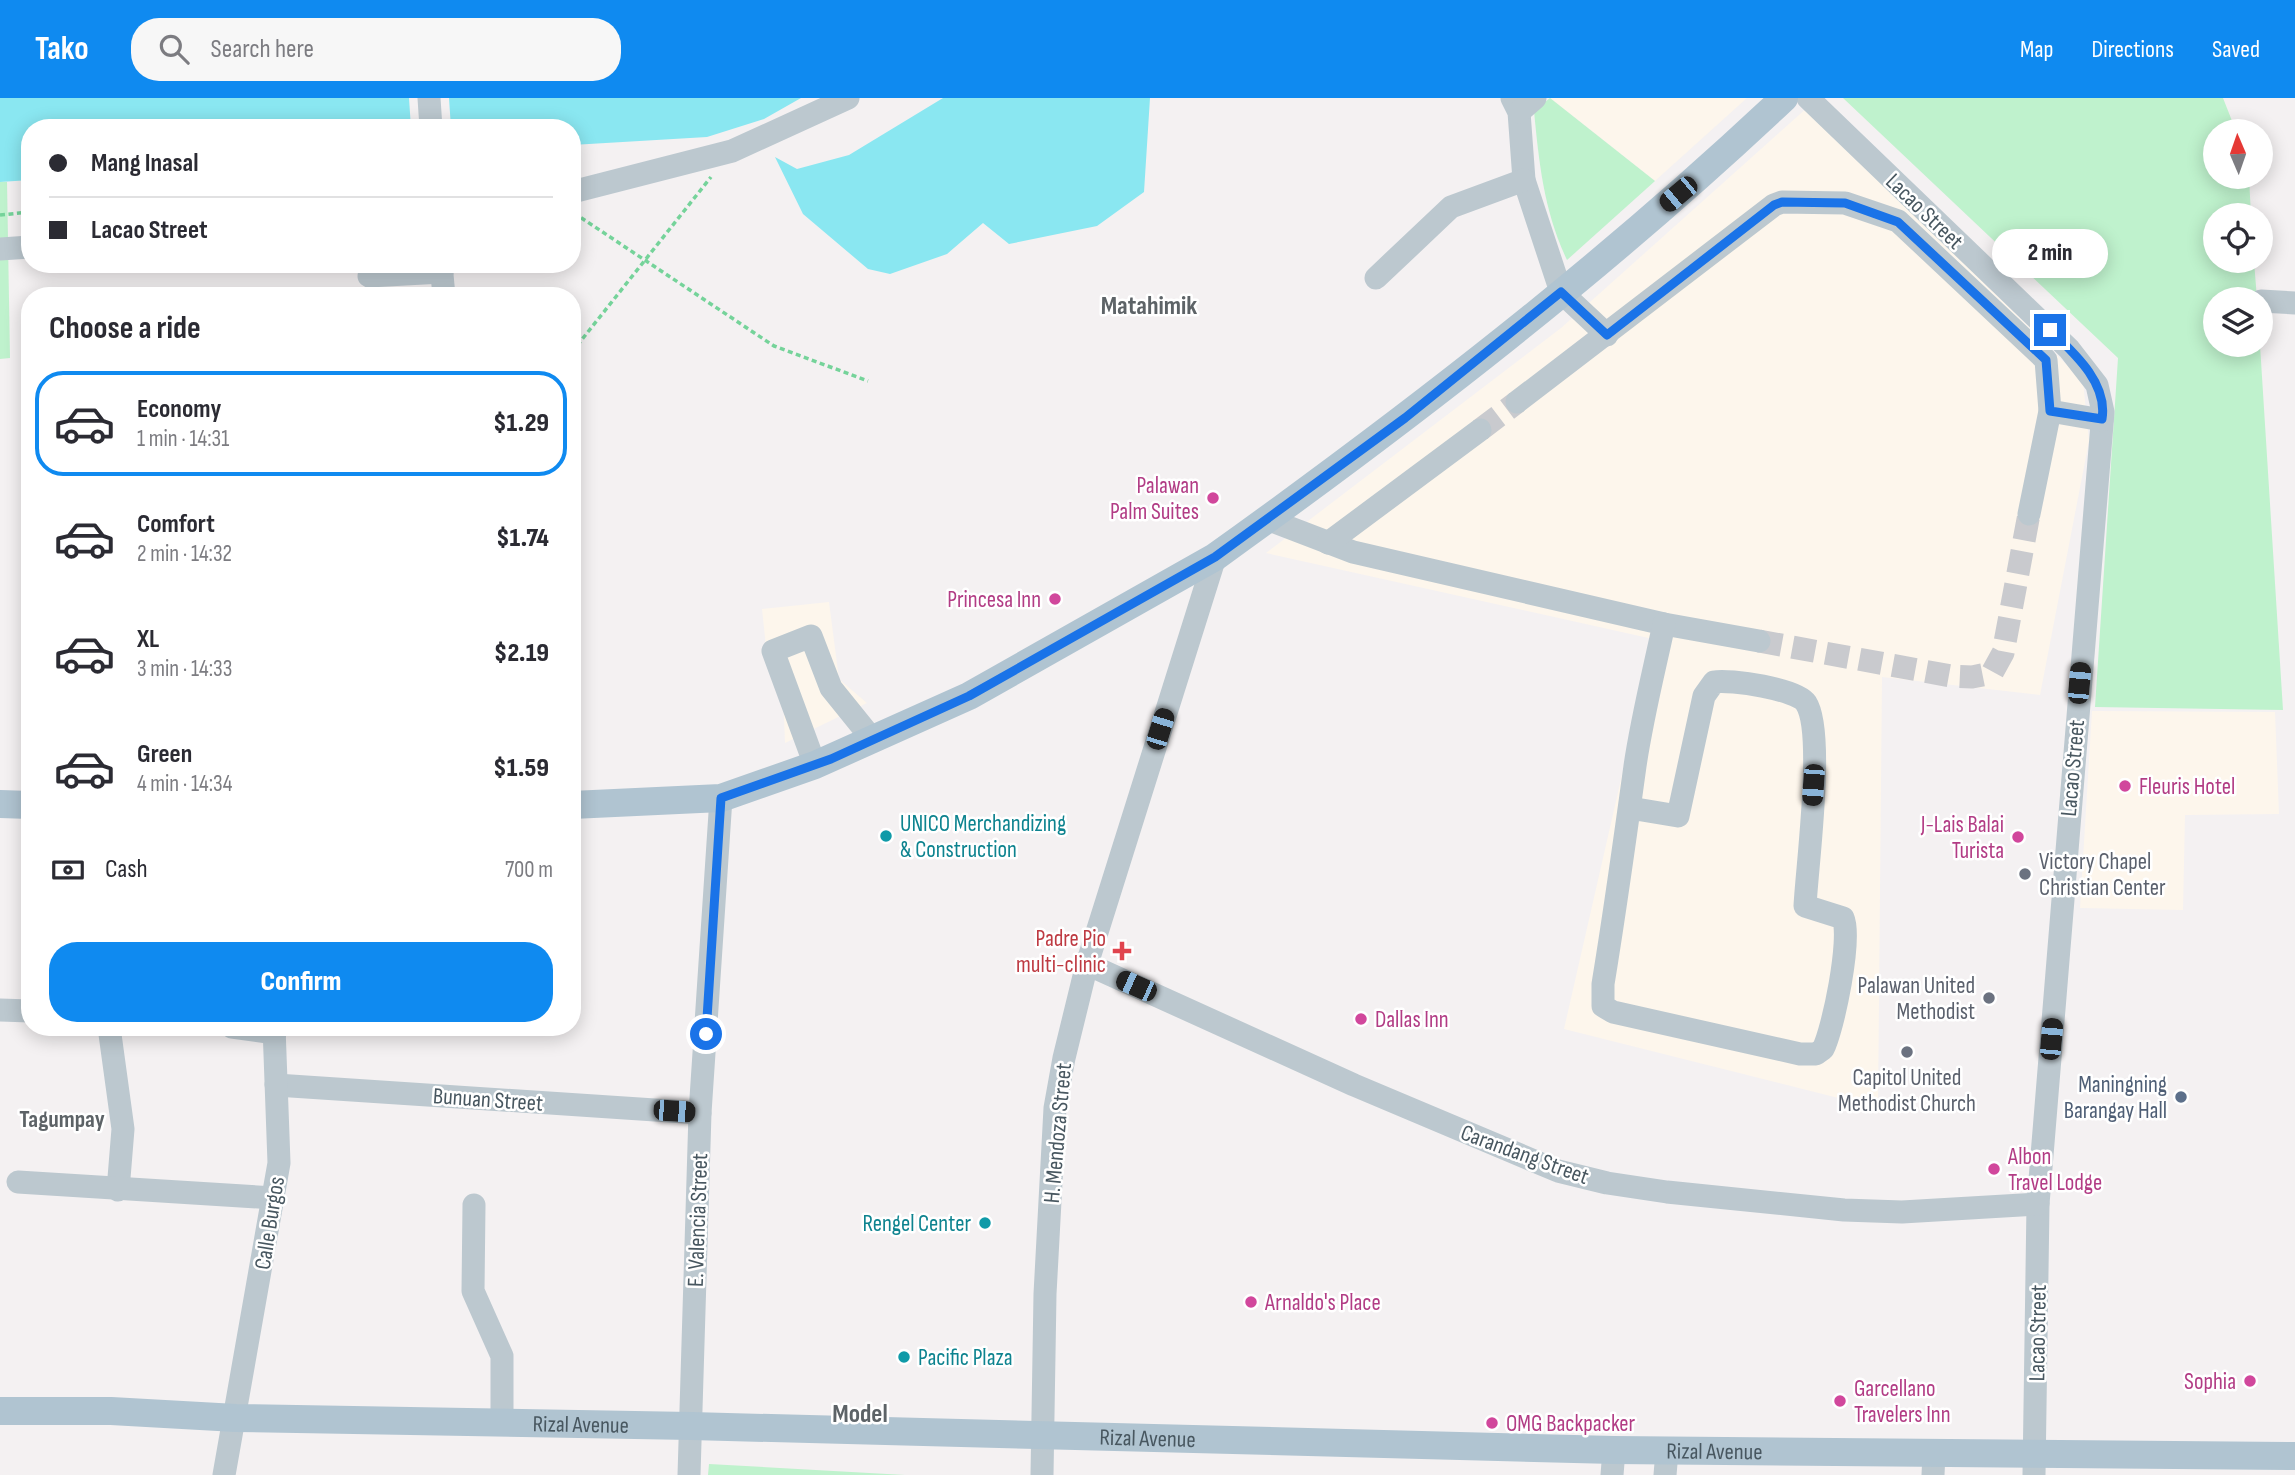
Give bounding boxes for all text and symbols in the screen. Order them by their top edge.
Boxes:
search box [131,18,621,81]
text: Tako [35,29,89,69]
icon: search [155,30,193,68]
text: Search here [211,34,314,65]
text: Map [2020,35,2053,64]
text: Directions [2091,35,2174,64]
text: Saved [2212,35,2260,64]
north arrow [2203,119,2273,189]
map controls [2203,119,2273,357]
text: Mang Inasal [91,148,199,179]
street label: Lacao Street [1880,168,1969,255]
car [1656,172,1701,216]
button: locate [2203,203,2273,273]
text: Lacao Street [91,215,208,246]
callout: 2 min [1992,229,2108,278]
text: 2 min [2028,239,2072,267]
button: layers [2203,287,2273,357]
district label: Matahimik [1101,291,1197,322]
text: Choose a ride [49,309,201,348]
route end [2034,314,2066,346]
icon: car [53,392,116,455]
text: Economy [137,394,221,425]
text: $1.29 [493,408,549,439]
text: 1 min · 14:31 [137,425,229,453]
place label: Palawan Palm Suites [1110,472,1199,526]
marker: Palawan Palm Suites [1205,490,1221,506]
icon: car [53,507,116,570]
text: Comfort [137,509,215,540]
text: $1.74 [496,523,549,554]
text: 2 min · 14:32 [137,540,232,568]
place label: Princesa Inn [947,586,1041,614]
marker: Princesa Inn [1047,591,1063,607]
icon: car [53,622,116,685]
text: XL [137,624,159,655]
text: $2.19 [494,638,549,669]
text: 3 min · 14:33 [137,655,232,683]
car [2067,661,2092,705]
car [1144,706,1177,752]
street label: Lacao Street [2055,719,2091,818]
icon: car [53,737,116,800]
text: Green [137,739,192,770]
text: $1.59 [493,753,549,784]
car [1802,763,1825,807]
text: 4 min · 14:34 [137,770,232,798]
place label: Fleuris Hotel [2139,773,2235,801]
marker: Fleuris Hotel [2117,778,2133,794]
place label: UNICO Merchandizing & Construction [900,810,1066,864]
place label: J-Lais Balai Turista [1920,811,2004,865]
marker: UNICO Merchandizing & Construction [878,828,894,844]
marker: J-Lais Balai Turista [2010,829,2026,845]
place label: Victory Chapel Christian Center [2039,848,2166,902]
icon: cash [49,851,87,889]
text: Cash [105,854,148,885]
text: 700 m [505,856,553,884]
marker: Victory Chapel Christian Center [2017,866,2033,882]
place label: Padre Pio multi-clinic [1016,925,1106,979]
marker: Padre Pio multi-clinic [1112,941,1132,961]
button: Confirm [49,942,553,1022]
car [1113,968,1160,1004]
place label: Palawan United Methodist [1858,972,1975,1026]
marker: Palawan United Methodist [1981,990,1997,1006]
place label: Dallas Inn [1375,1006,1449,1034]
marker: Dallas Inn [1353,1011,1369,1027]
car [2039,1017,2064,1061]
route start [690,1018,722,1050]
marker: Capitol United Methodist Church [1899,1044,1915,1060]
street label: H. Mendoza Street [1038,1062,1078,1204]
place label: Capitol United Methodist Church [1838,1064,1976,1118]
place label: Maningning Barangay Hall [2064,1071,2167,1125]
street label: Bunuan Street [432,1082,544,1118]
marker: Maningning Barangay Hall [2173,1089,2189,1105]
car [653,1099,696,1123]
district label: Tagumpay [19,1105,105,1134]
street label: Carandang Street [1457,1119,1593,1191]
place label: Albon Travel Lodge [2007,1143,2102,1197]
street label: E. Valencia Street [682,1153,714,1287]
marker: Albon Travel Lodge [1986,1161,2002,1177]
street label: Calle Burgos [249,1175,291,1272]
place label: Rengel Center [862,1210,971,1238]
marker: Rengel Center [977,1215,993,1231]
street label: Lacao Street [2023,1284,2053,1382]
place label: Arnaldo's Place [1264,1289,1381,1317]
marker: Arnaldo's Place [1243,1294,1259,1310]
place label: Pacific Plaza [918,1344,1013,1372]
marker: Pacific Plaza [896,1349,912,1365]
place label: Sophia [2184,1368,2236,1396]
marker: Sophia [2242,1373,2258,1389]
place label: Garcellano Travelers Inn [1854,1375,1951,1429]
marker: Garcellano Travelers Inn [1832,1393,1848,1409]
district label: Model [832,1399,888,1430]
street label: Rizal Avenue [532,1410,629,1440]
place label: OMG Backpacker [1506,1410,1636,1438]
marker: OMG Backpacker [1484,1415,1500,1431]
street label: Rizal Avenue [1099,1424,1196,1454]
street label: Rizal Avenue [1666,1437,1763,1466]

